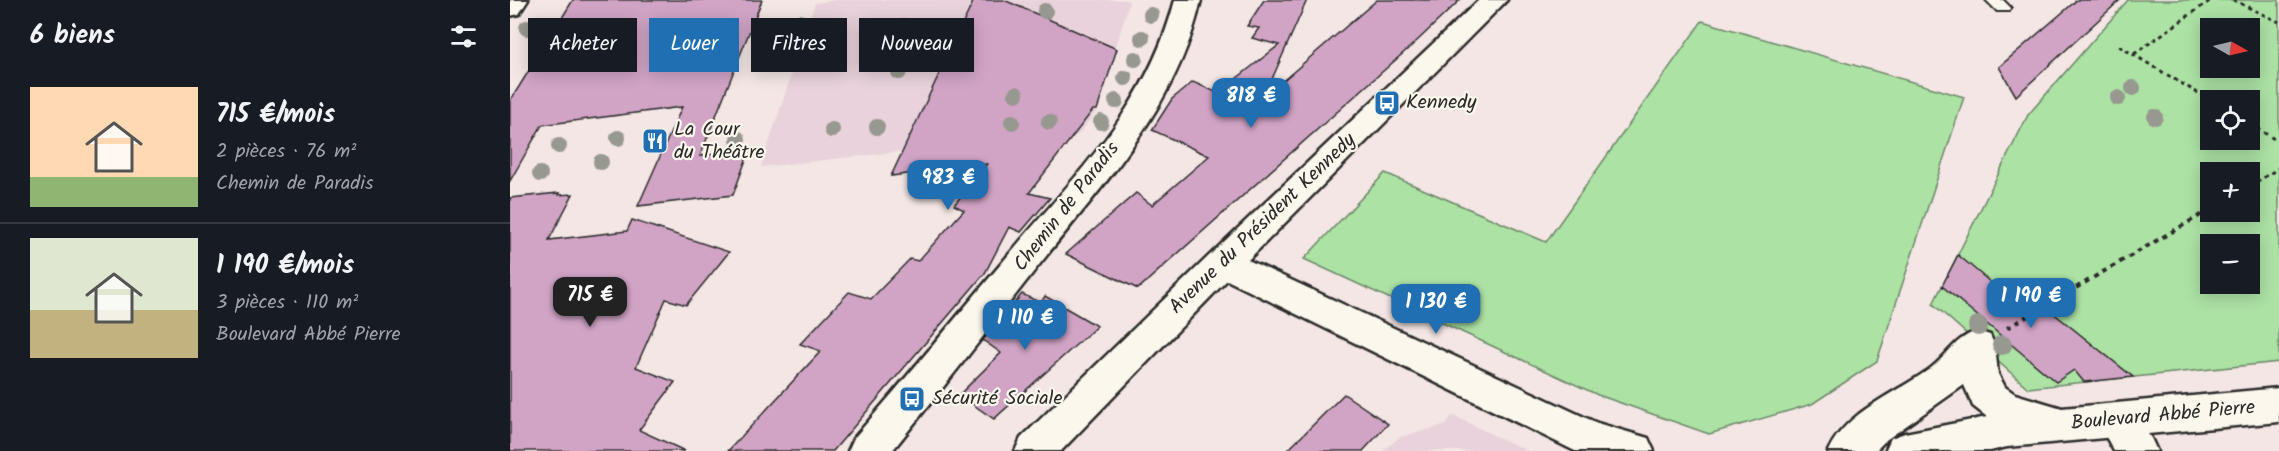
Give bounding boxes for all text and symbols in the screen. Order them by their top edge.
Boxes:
text: 6 biens [30,15,115,57]
chip: Acheter [528,18,637,72]
chip: Louer [649,18,739,72]
chip: Filtres [751,18,847,72]
chip: Nouveau [859,18,974,72]
north arrow [2200,18,2260,78]
map controls [2200,18,2260,294]
icon: filters [447,20,480,53]
pin: 818 € [1209,78,1293,129]
text: 818 € [1226,81,1276,113]
place label: Kennedy [1406,87,1477,119]
bus stop icon: Kennedy [1372,88,1402,118]
button: locate [2200,90,2260,150]
text: 715 €/mois [216,94,335,136]
icon: home [78,111,150,183]
place label: La Cour du Théâtre [674,114,765,169]
street label: Avenue du Président Kennedy [1162,125,1364,322]
restaurant icon: La Cour du Théâtre [640,126,670,156]
street label: Chemin de Paradis [1006,135,1128,279]
text: 2 pièces · 76 m² [216,136,356,168]
pin: 983 € [906,160,990,211]
button: + [2200,162,2260,222]
text: 983 € [921,163,975,195]
text: Chemin de Paradis [216,168,374,200]
button: − [2200,234,2260,294]
text: 1 190 €/mois [216,245,354,287]
icon: home [78,262,150,334]
pin: 715 € [548,277,632,328]
pin: 1 190 € [1976,278,2086,329]
text: 715 € [567,280,613,312]
text: 1 190 € [2001,281,2061,313]
pin: 1 130 € [1381,284,1491,335]
text: 3 pièces · 110 m² [216,287,358,319]
text: 1 130 € [1405,287,1467,319]
pin: 1 110 € [970,300,1080,351]
text: 1 110 € [997,303,1053,335]
text: Boulevard Abbé Pierre [216,319,401,351]
place label: Sécurité Sociale [932,383,1062,415]
bus stop icon: Sécurité Sociale [897,384,927,414]
street label: Boulevard Abbé Pierre [2070,392,2256,440]

